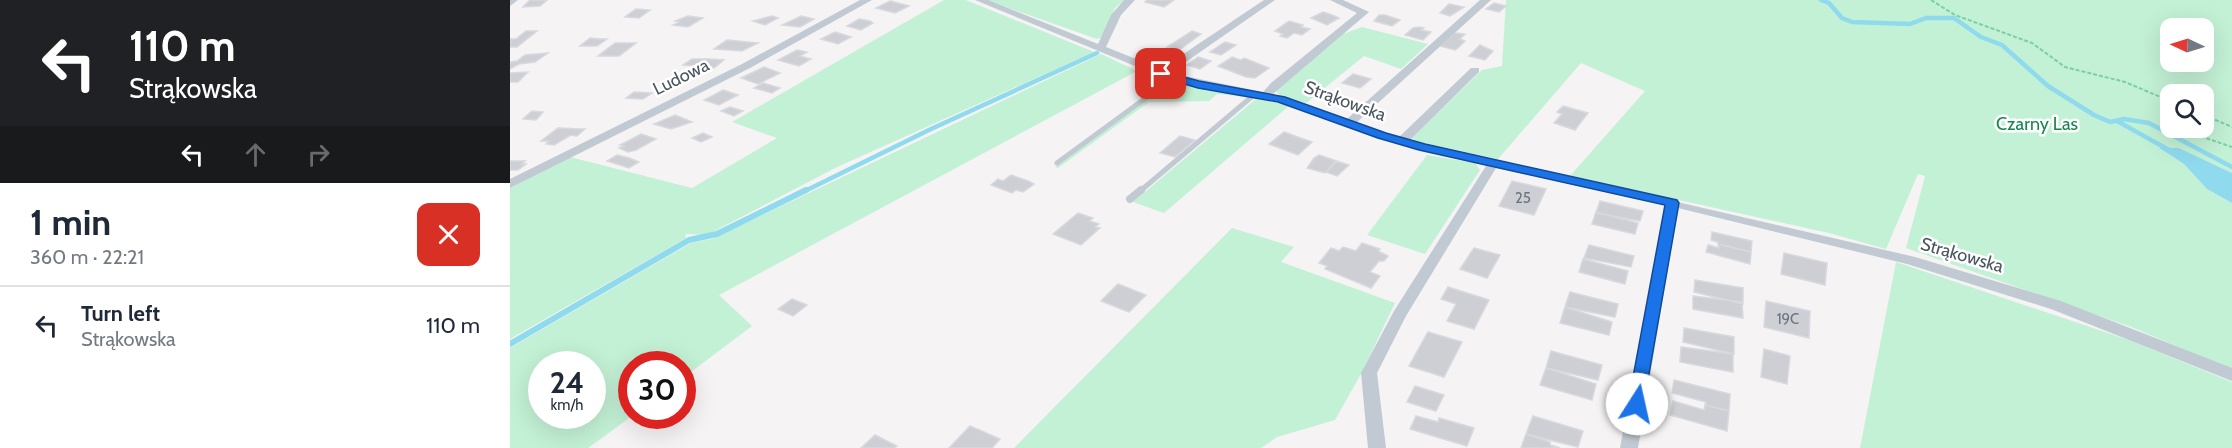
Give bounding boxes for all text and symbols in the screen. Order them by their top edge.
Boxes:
north arrow [2160,18,2214,72]
map controls [2160,18,2214,138]
text: 110 m [129,20,236,72]
icon: left [30,24,108,102]
pin [1135,48,1186,99]
street label: Ludowa [649,54,713,100]
icon: arrive [1144,57,1177,90]
text: Strąkowska [129,72,257,105]
street label: Strąkowska [1301,76,1389,126]
button: search [2160,84,2214,138]
park label: Czarny Las [1996,113,2078,135]
icon: left [176,138,209,171]
icon: ahead [239,138,272,171]
icon: right [302,138,335,171]
house number: 25 [1515,189,1531,207]
text: 1 min [30,200,111,244]
button: close [417,203,480,266]
street label: Strąkowska [1918,233,2006,277]
text: 360 m · 22:21 [30,245,144,269]
text: Turn left [81,300,160,327]
icon: left [30,309,63,342]
house number: 19C [1777,310,1799,328]
text: 110 m [426,312,480,339]
text: Strąkowska [81,327,176,351]
speed limit sign: 30 [618,351,696,429]
text: 24 [550,364,584,401]
position arrow [1605,372,1669,436]
text: km/h [551,396,583,414]

